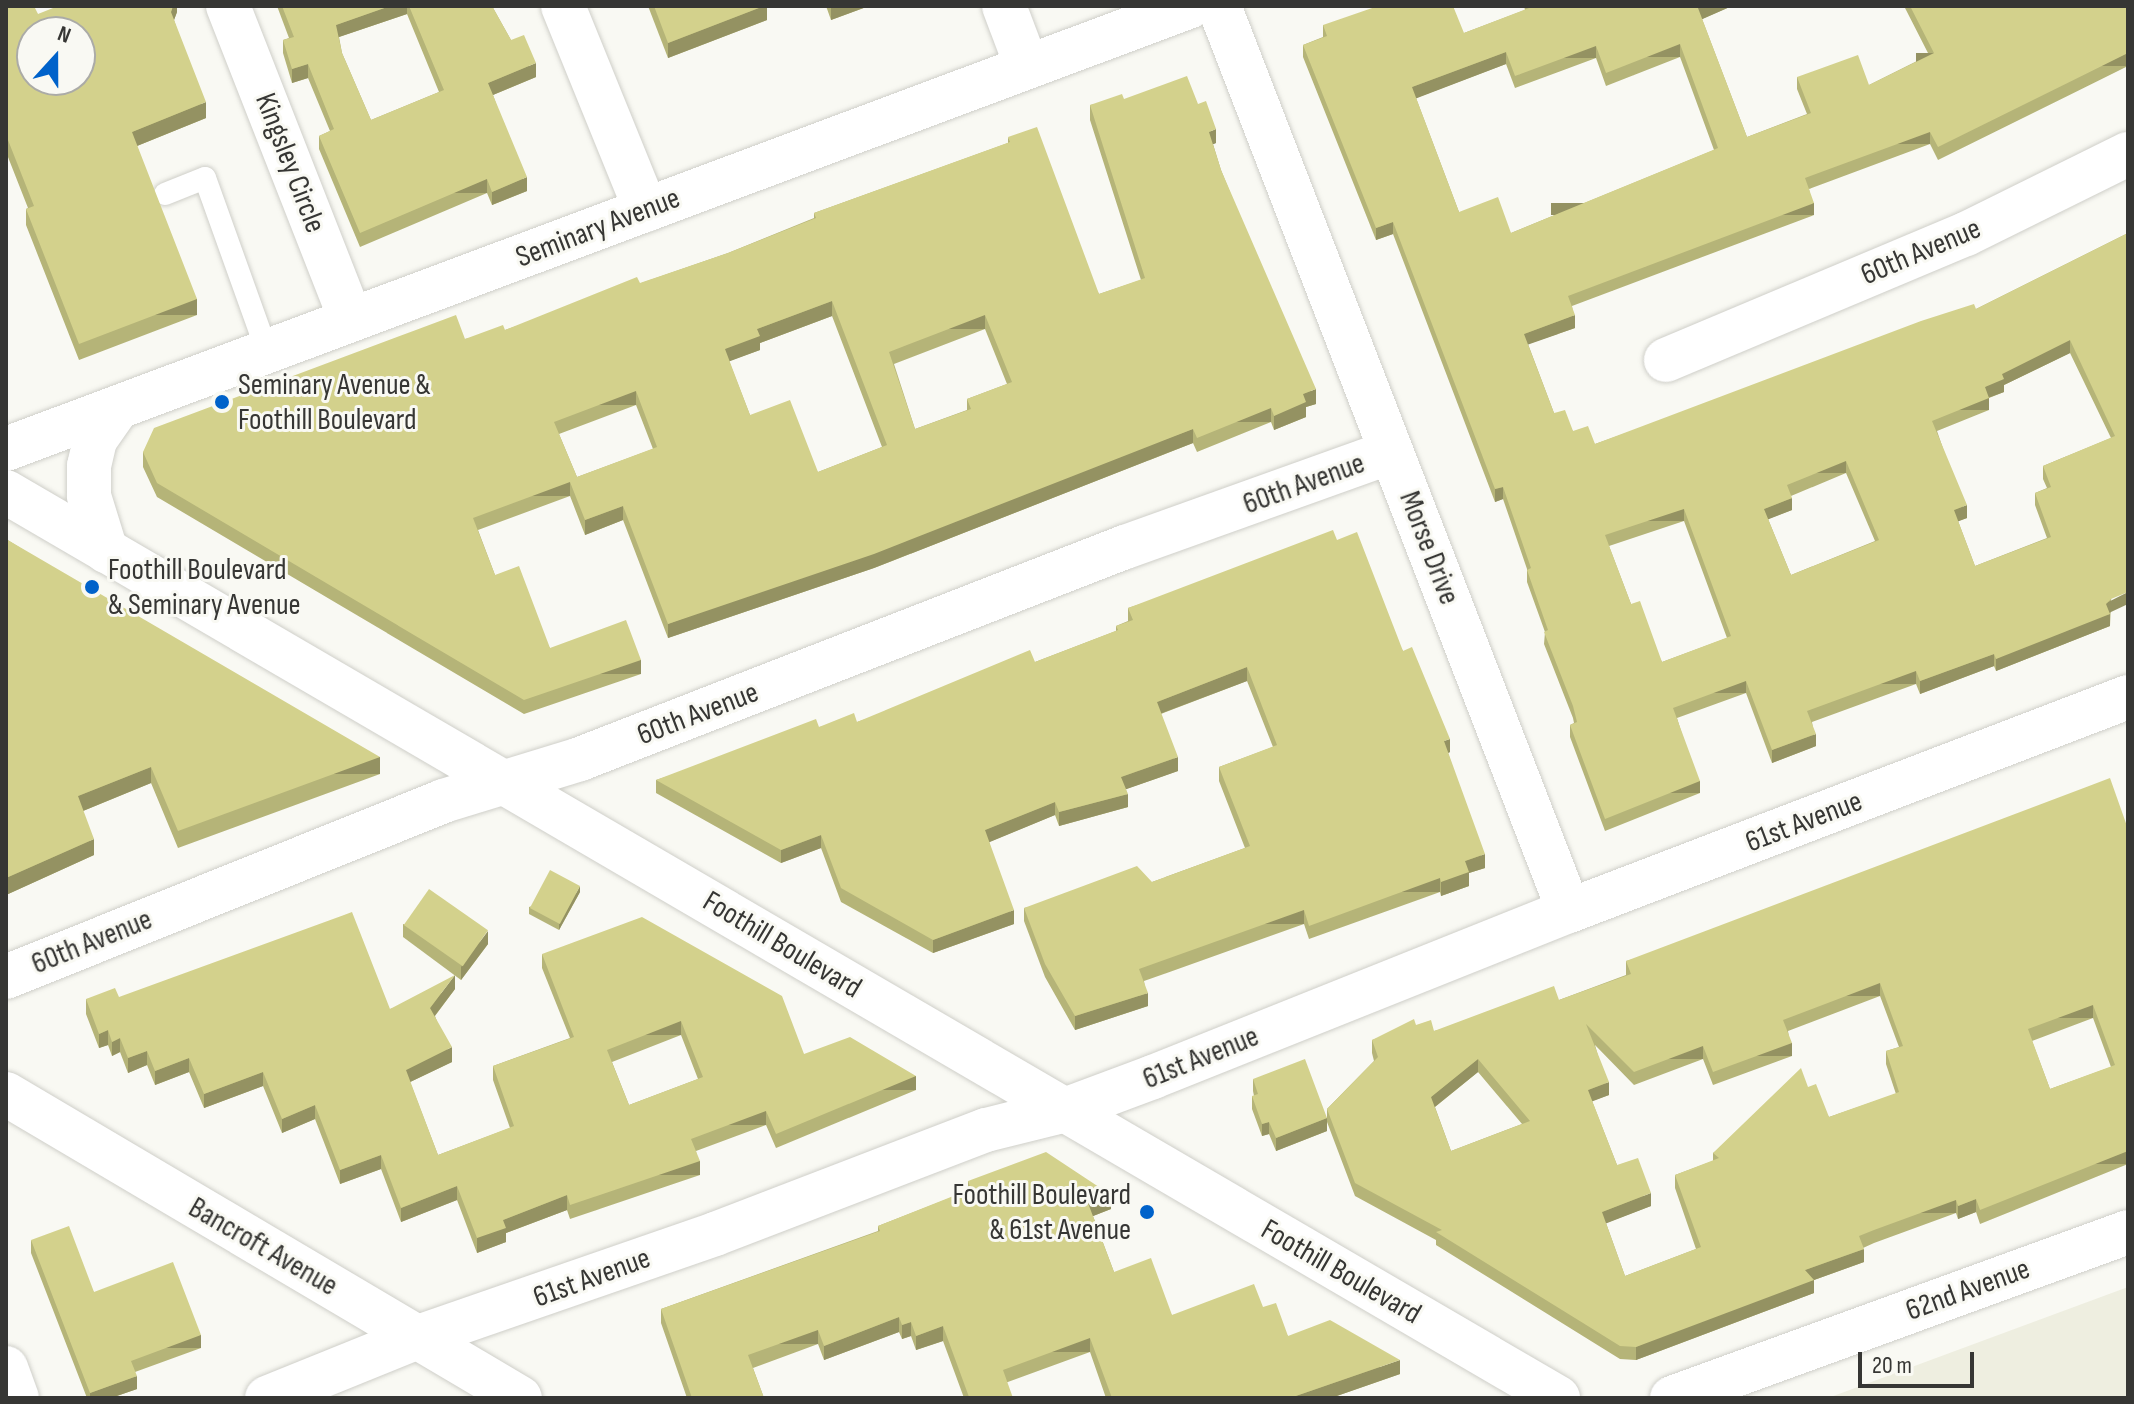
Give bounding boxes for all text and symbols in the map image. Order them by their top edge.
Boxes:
north arrow [16,16,96,96]
text: N [54,20,74,50]
street label: Kingsley Circle [247,88,333,238]
street label: Seminary Avenue [511,180,685,276]
street label: 60th Avenue [1856,211,1986,293]
place label: Seminary Avenue & Foothill Boulevard [238,367,431,438]
marker: Seminary Avenue & Foothill Boulevard [213,393,231,411]
street label: 60th Avenue [1238,445,1370,523]
street label: Morse Drive [1391,486,1467,610]
place label: Foothill Boulevard & Seminary Avenue [108,552,301,622]
marker: Foothill Boulevard & Seminary Avenue [83,578,101,596]
street label: 60th Avenue [632,675,764,753]
street label: 61st Avenue [1741,783,1867,861]
street label: Foothill Boulevard [696,884,868,1006]
street label: 60th Avenue [27,902,157,982]
street label: 61st Avenue [1138,1019,1264,1097]
place label: Foothill Boulevard & 61st Avenue [953,1177,1131,1248]
street label: Bancroft Avenue [182,1190,344,1304]
marker: Foothill Boulevard & 61st Avenue [1138,1203,1156,1221]
street label: Foothill Boulevard [1255,1212,1427,1332]
street label: 61st Avenue [529,1240,655,1316]
street label: 62nd Avenue [1901,1251,2035,1329]
scale bar [1862,1336,1978,1386]
text: 20 m [1872,1351,1912,1380]

